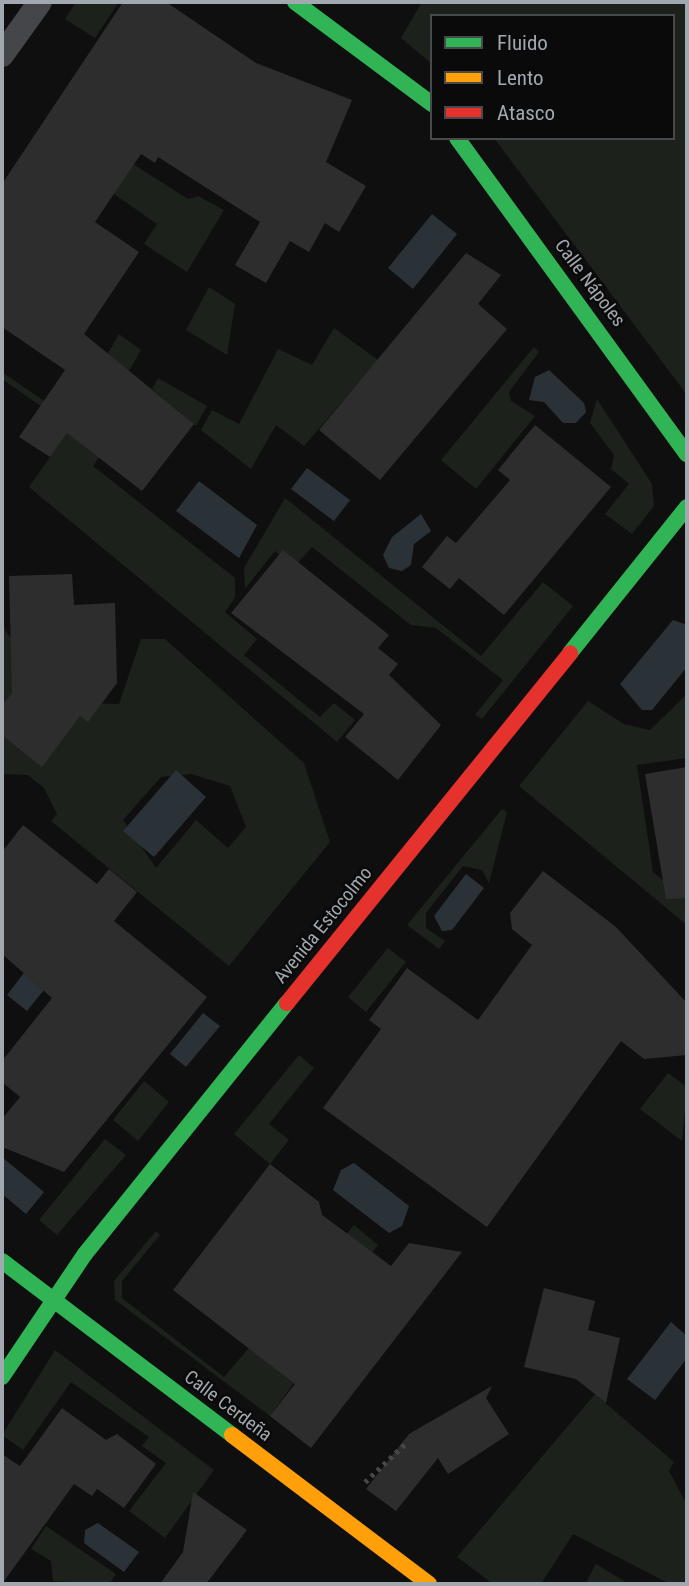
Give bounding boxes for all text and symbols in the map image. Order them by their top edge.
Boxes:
legend [430,14,675,140]
text: Fluido [497,31,548,55]
text: Lento [497,66,544,90]
text: Atasco [497,101,555,125]
street label: Calle Nápoles [550,235,630,331]
street label: Avenida Estocolmo [269,862,377,988]
street label: Calle Cerdeña [180,1366,276,1446]

